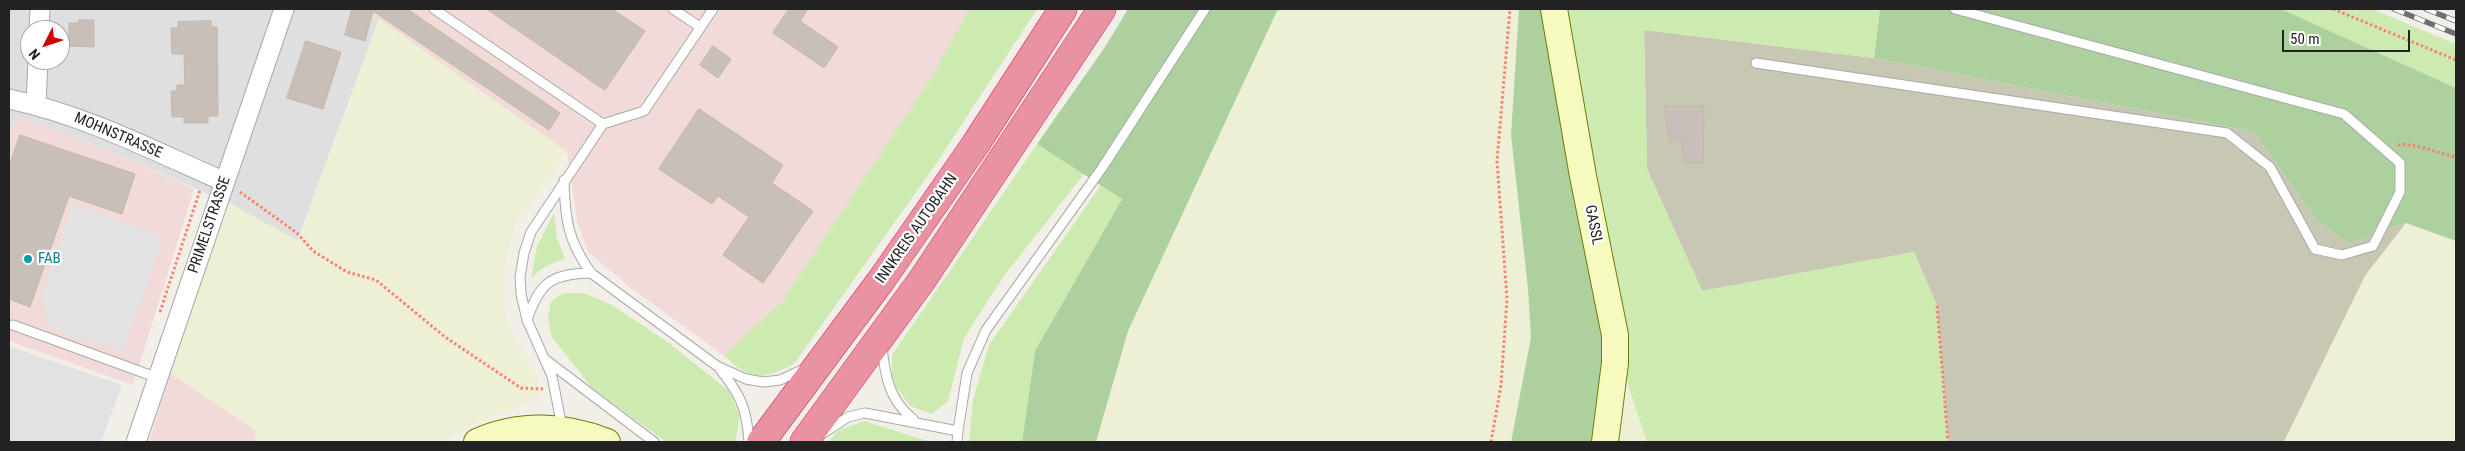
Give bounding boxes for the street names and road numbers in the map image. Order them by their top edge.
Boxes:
street label: MOHNSTRASSE [71,109,165,163]
street label: INNKREIS AUTOBAHN [872,171,962,287]
street label: PRIMELSTRASSE [185,174,235,276]
street label: GASSL [1580,204,1606,246]

